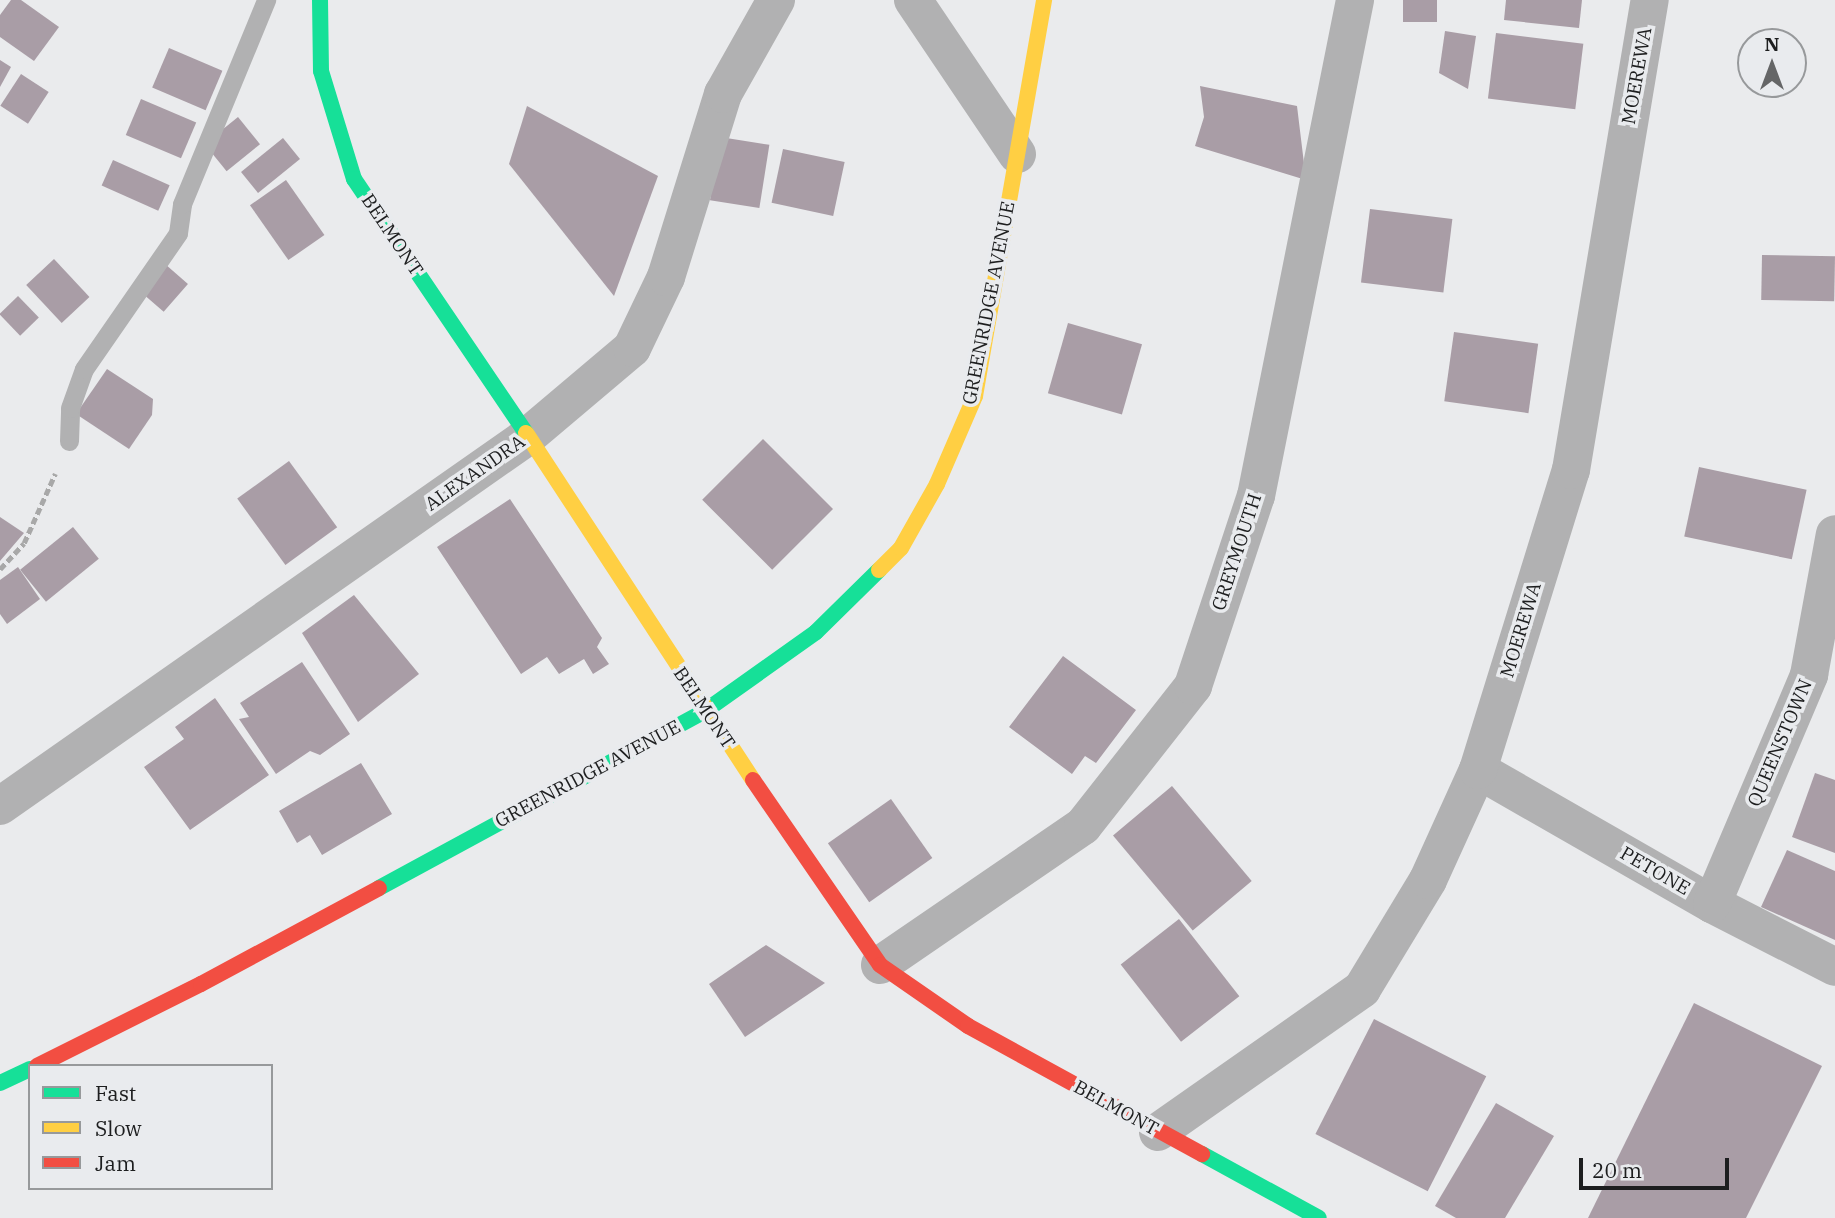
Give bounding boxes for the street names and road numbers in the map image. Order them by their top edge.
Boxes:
street label: MOEREWA [1617,26,1657,126]
street label: BELMONT [356,190,428,280]
street label: GREENRIDGE AVENUE [958,199,1020,407]
street label: ALEXANDRA [421,430,529,516]
street label: GREYMOUTH [1207,491,1267,613]
street label: MOEREWA [1496,580,1546,680]
street label: BELMONT [668,663,740,753]
street label: QUEENSTOWN [1743,676,1817,810]
street label: GREENRIDGE AVENUE [491,715,685,833]
street label: PETONE [1616,842,1694,900]
street label: BELMONT [1070,1075,1162,1141]

